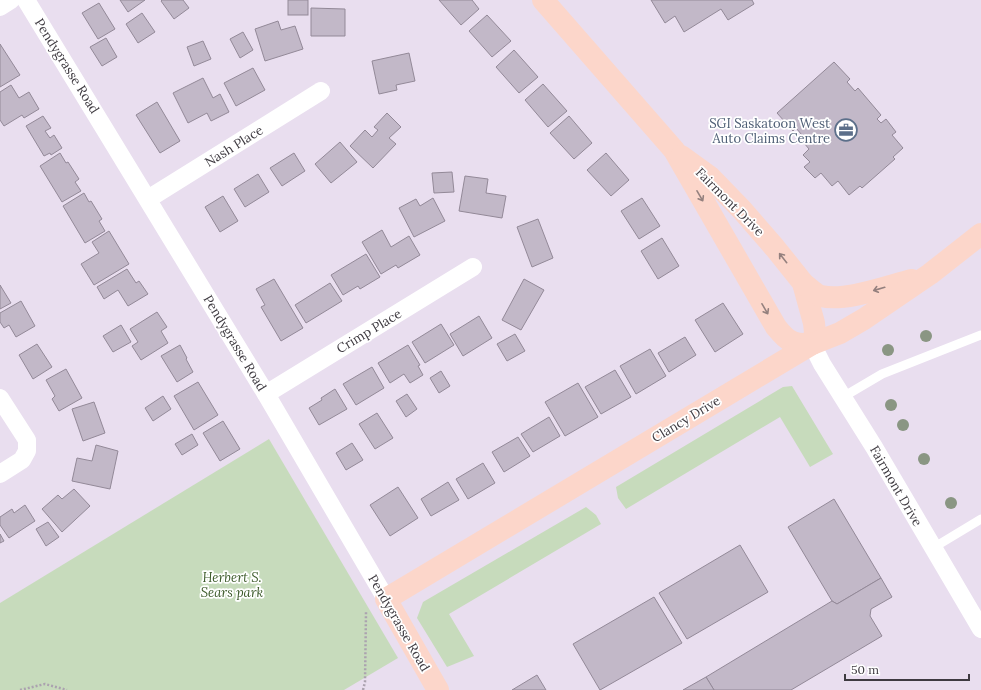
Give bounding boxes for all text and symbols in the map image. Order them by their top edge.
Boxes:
street label: Pendygrasse Road [31,15,103,117]
place label: SGI Saskatoon West Auto Claims Centre [709,115,830,147]
office icon: SGI Saskatoon West Auto Claims Centre [833,117,859,143]
street label: Nash Place [202,121,266,171]
street label: Fairmont Drive [692,164,768,240]
one-way arrow [697,190,705,202]
one-way arrow [779,252,787,263]
one-way arrow [873,285,886,293]
street label: Pendygrasse Road [200,292,271,394]
one-way arrow [762,303,770,315]
street label: Crimp Place [333,305,405,357]
street label: Clancy Drive [649,392,723,446]
street label: Fairmont Drive [866,443,926,529]
park label: Herbert S. Sears park [201,569,264,601]
street label: Pendygrasse Road [364,571,434,675]
scale bar [845,656,969,682]
text: 50 m [851,662,879,677]

